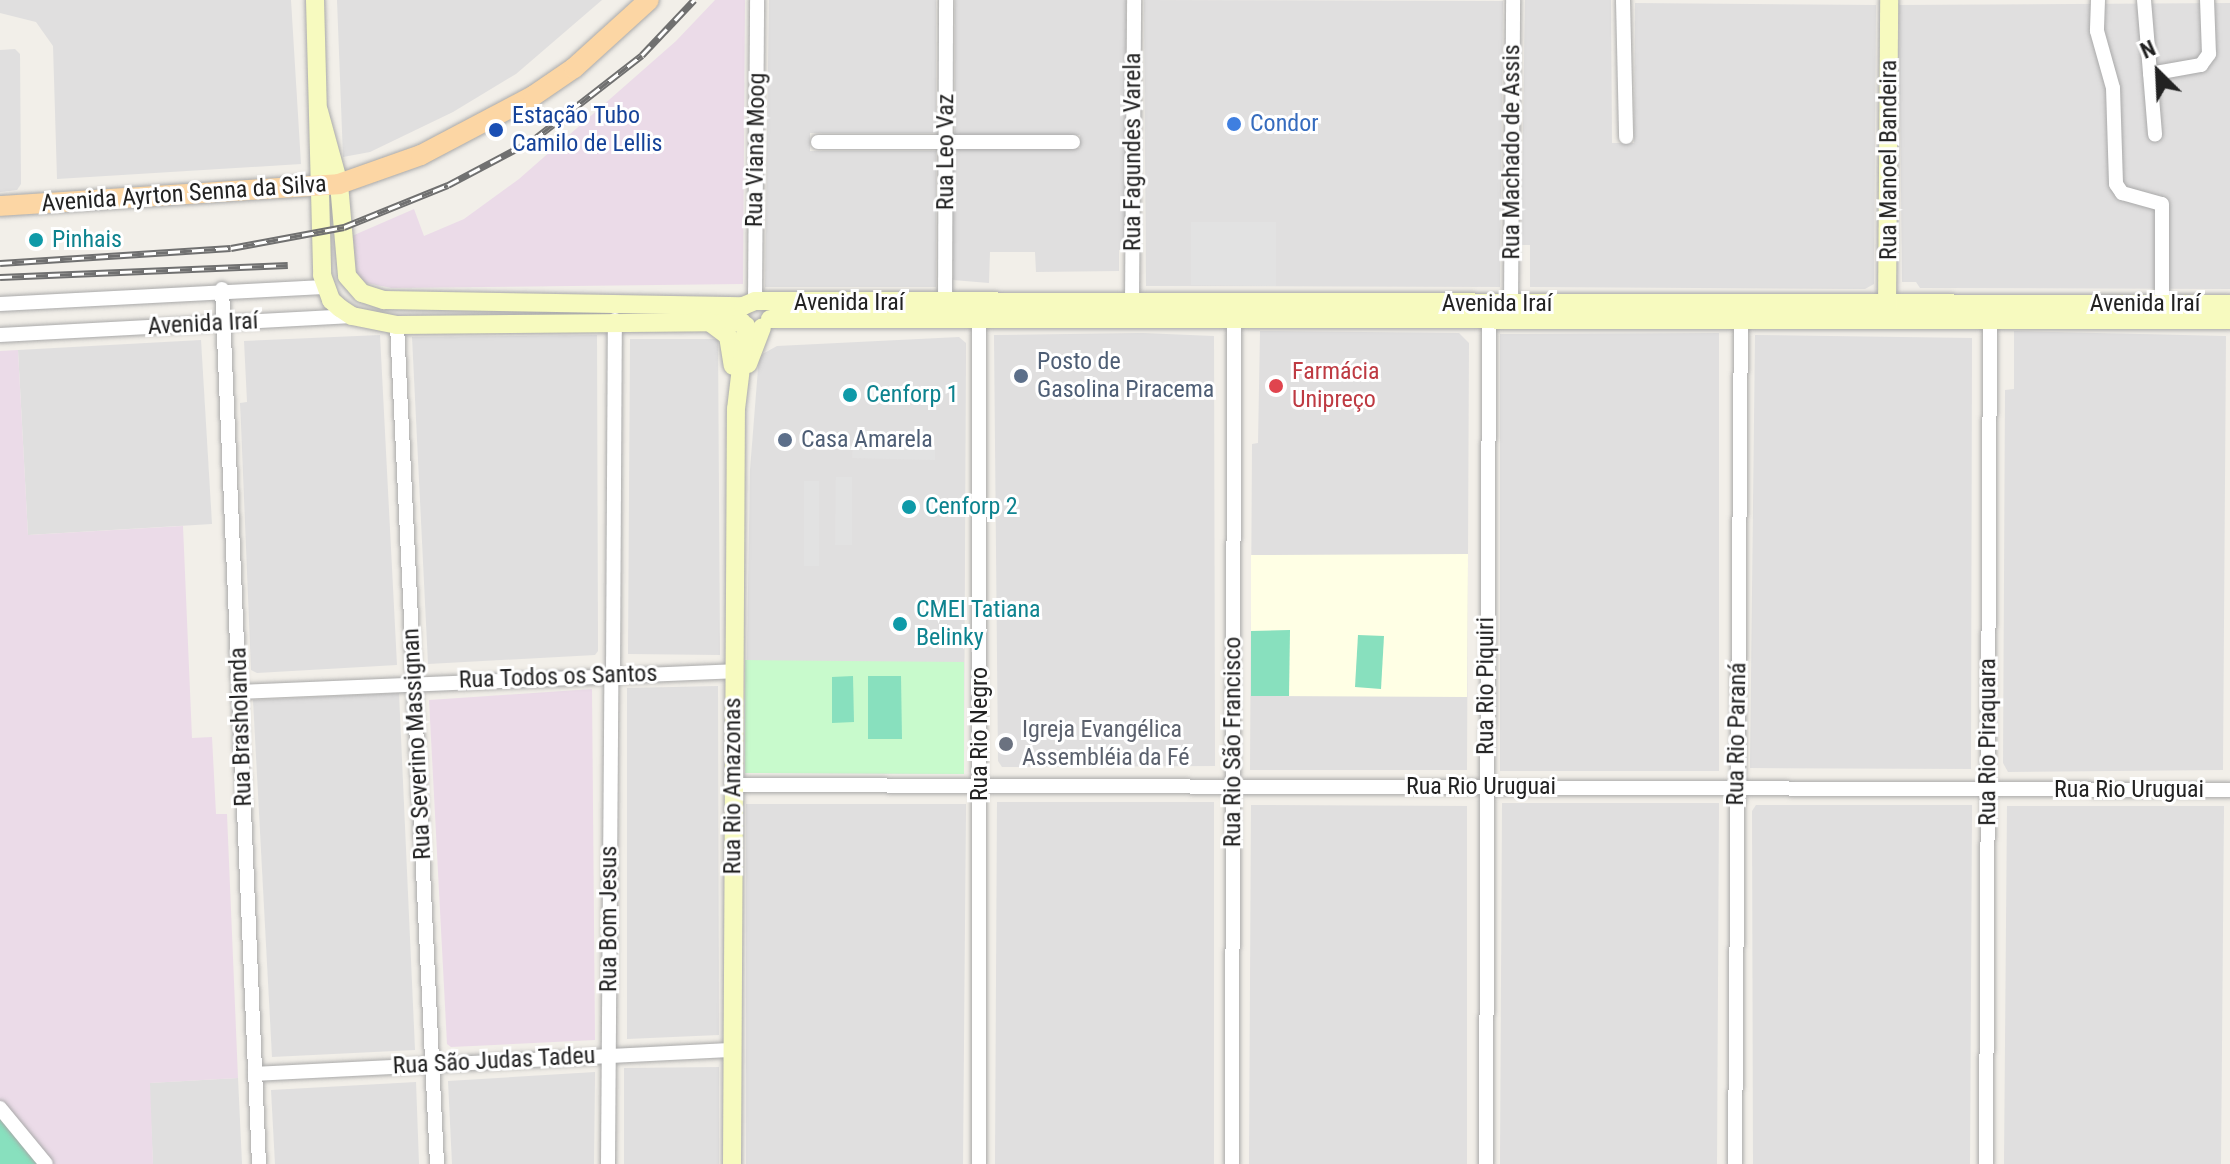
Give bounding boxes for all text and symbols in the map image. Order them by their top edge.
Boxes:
north arrow [2118,32,2198,112]
text: N [2137,35,2159,64]
street label: Rua Machado de Assis [1498,44,1526,260]
street label: Rua Fagundes Varela [1119,53,1147,251]
street label: Rua Manoel Bandeira [1875,60,1903,260]
street label: Rua Viana Moog [740,73,772,227]
street label: Rua Leo Vaz [932,94,960,210]
place label: Estação Tubo Camilo de Lellis [512,102,663,158]
place label: Condor [1250,110,1319,138]
marker: Condor [1225,115,1243,133]
marker: Estação Tubo Camilo de Lellis [487,121,505,139]
street label: Avenida Ayrton Senna da Silva [40,170,328,218]
place label: Pinhais [52,226,122,254]
marker: Pinhais [27,231,45,249]
street label: Avenida Iraí [794,289,904,317]
street label: Avenida Iraí [1442,290,1552,318]
street label: Avenida Iraí [2090,290,2200,318]
street label: Avenida Iraí [147,307,259,341]
place label: Posto de Gasolina Piracema [1037,348,1214,404]
place label: Farmácia Unipreço [1292,358,1380,414]
marker: Posto de Gasolina Piracema [1012,367,1030,385]
marker: Farmácia Unipreço [1267,377,1285,395]
place label: Cenforp 1 [866,381,959,409]
marker: Cenforp 1 [841,386,859,404]
place label: Casa Amarela [801,426,933,454]
marker: Casa Amarela [776,431,794,449]
place label: Cenforp 2 [925,493,1018,521]
marker: Cenforp 2 [900,498,918,516]
place label: CMEI Tatiana Belinky [916,596,1041,652]
marker: CMEI Tatiana Belinky [891,615,909,633]
street label: Rua Rio Piquiri [1472,617,1500,755]
street label: Rua Severino Massignan [397,627,437,861]
street label: Rua Rio São Francisco [1219,637,1247,847]
street label: Rua Brasholanda [224,647,258,807]
street label: Rua Rio Piraquara [1974,658,2002,826]
street label: Rua Todos os Santos [458,659,658,695]
street label: Rua Rio Paraná [1721,662,1753,806]
street label: Rua Rio Negro [966,667,994,801]
street label: Rua Rio Amazonas [719,697,747,875]
place label: Igreja Evangélica Assembléia da Fé [1022,716,1190,772]
marker: Igreja Evangélica Assembléia da Fé [997,735,1015,753]
street label: Rua Rio Uruguai [1406,773,1556,801]
street label: Rua Rio Uruguai [2054,776,2204,804]
street label: Rua Bom Jesus [595,846,623,992]
street label: Rua São Judas Tadeu [392,1041,596,1081]

